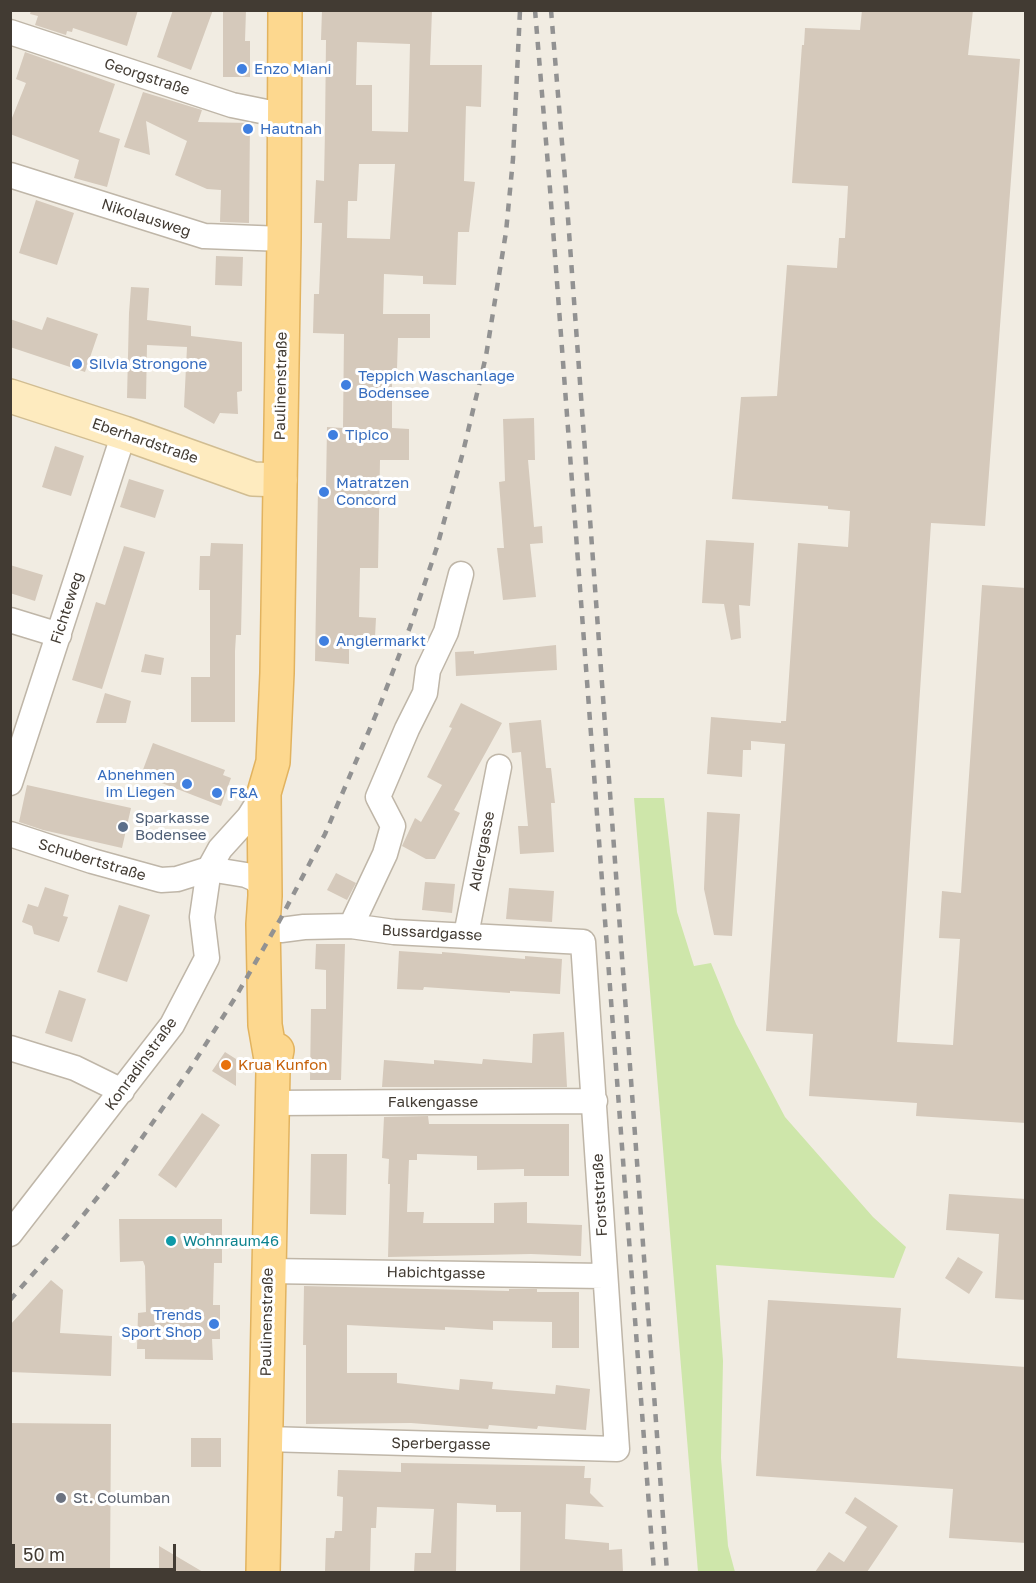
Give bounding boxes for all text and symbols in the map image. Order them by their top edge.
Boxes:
street label: Georgstraße [102,55,192,99]
place label: Enzo Miani [254,60,331,78]
marker: Enzo Miani [235,62,249,76]
place label: Hautnah [260,120,322,138]
marker: Hautnah [241,122,255,136]
street label: Nikolausweg [99,195,193,241]
street label: Paulinenstraße [271,331,291,441]
place label: Silvia Strongone [89,355,207,373]
marker: Silvia Strongone [70,357,84,371]
place label: Teppich Waschanlage Bodensee [358,367,515,402]
marker: Teppich Waschanlage Bodensee [339,378,353,392]
street label: Eberhardstraße [90,414,200,468]
place label: Tipico [345,426,389,444]
marker: Tipico [326,428,340,442]
place label: Matratzen Concord [336,474,409,509]
marker: Matratzen Concord [317,485,331,499]
street label: Fichteweg [47,570,87,646]
place label: Anglermarkt [336,632,426,650]
marker: Anglermarkt [317,634,331,648]
place label: Abnehmen im Liegen [97,766,175,801]
marker: Abnehmen im Liegen [180,777,194,791]
place label: F&A [229,784,258,802]
marker: F&A [210,786,224,800]
place label: Sparkasse Bodensee [135,809,210,844]
street label: Adlergasse [465,810,499,892]
marker: Sparkasse Bodensee [116,820,130,834]
street label: Schubertstraße [36,835,148,885]
street label: Bussardgasse [381,921,483,945]
street label: Konradinstraße [101,1014,181,1114]
place label: Krua Kunfon [238,1056,327,1074]
marker: Krua Kunfon [219,1058,233,1072]
street label: Falkengasse [388,1093,478,1111]
street label: Forststraße [589,1153,611,1237]
place label: Wohnraum46 [183,1232,279,1250]
marker: Wohnraum46 [164,1234,178,1248]
street label: Habichtgasse [387,1263,485,1283]
street label: Paulinenstraße [257,1267,277,1377]
place label: Trends Sport Shop [121,1306,202,1341]
marker: Trends Sport Shop [207,1317,221,1331]
street label: Sperbergasse [391,1434,491,1454]
place label: St. Columban [73,1489,170,1507]
marker: St. Columban [54,1491,68,1505]
scale bar [15,1532,178,1570]
text: 50 m [23,1543,65,1565]

